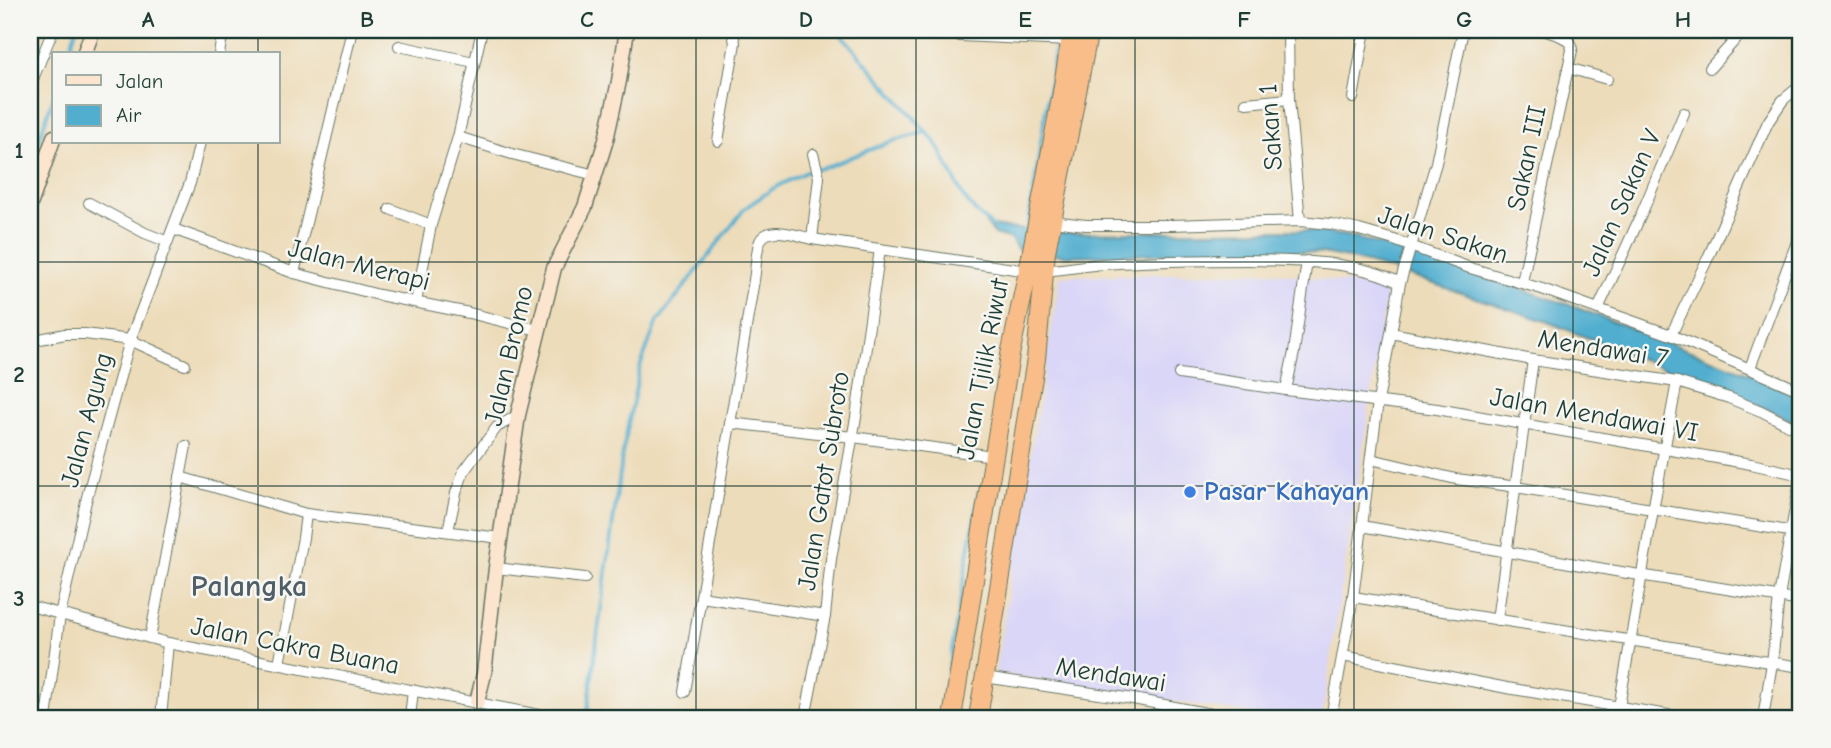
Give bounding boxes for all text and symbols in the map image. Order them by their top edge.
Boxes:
text: A [142,6,155,33]
text: B [360,6,374,33]
text: C [580,6,594,33]
text: D [799,6,813,33]
text: E [1018,6,1032,33]
text: F [1237,6,1251,33]
text: G [1456,6,1472,33]
text: H [1675,6,1691,33]
legend [52,52,280,144]
text: Jalan [116,69,163,93]
street label: Sakan 1 [1253,83,1289,171]
text: Air [116,103,142,127]
street label: Sakan III [1501,103,1553,213]
street label: Jalan Sakan V [1576,125,1668,281]
text: 1 [14,137,24,164]
street label: Jalan Sakan [1374,200,1512,270]
street label: Jalan Merapi [285,233,433,297]
street label: Jalan Tjilik Riwut [951,274,1016,462]
street label: Jalan Bromo [478,283,540,429]
street label: Mendawai 7 [1536,324,1670,374]
street label: Jalan Agung [55,350,119,490]
text: 2 [13,361,25,388]
street label: Jalan Gatot Subroto [792,369,856,593]
street label: Jalan Mendawai VI [1487,382,1701,448]
place label: Pasar Kahayan [1204,477,1369,507]
marker: Pasar Kahayan [1182,484,1198,500]
district label: Palangka [191,569,307,604]
text: 3 [13,585,25,612]
street label: Jalan Cakra Buana [188,611,402,681]
street label: Mendawai [1054,652,1168,698]

